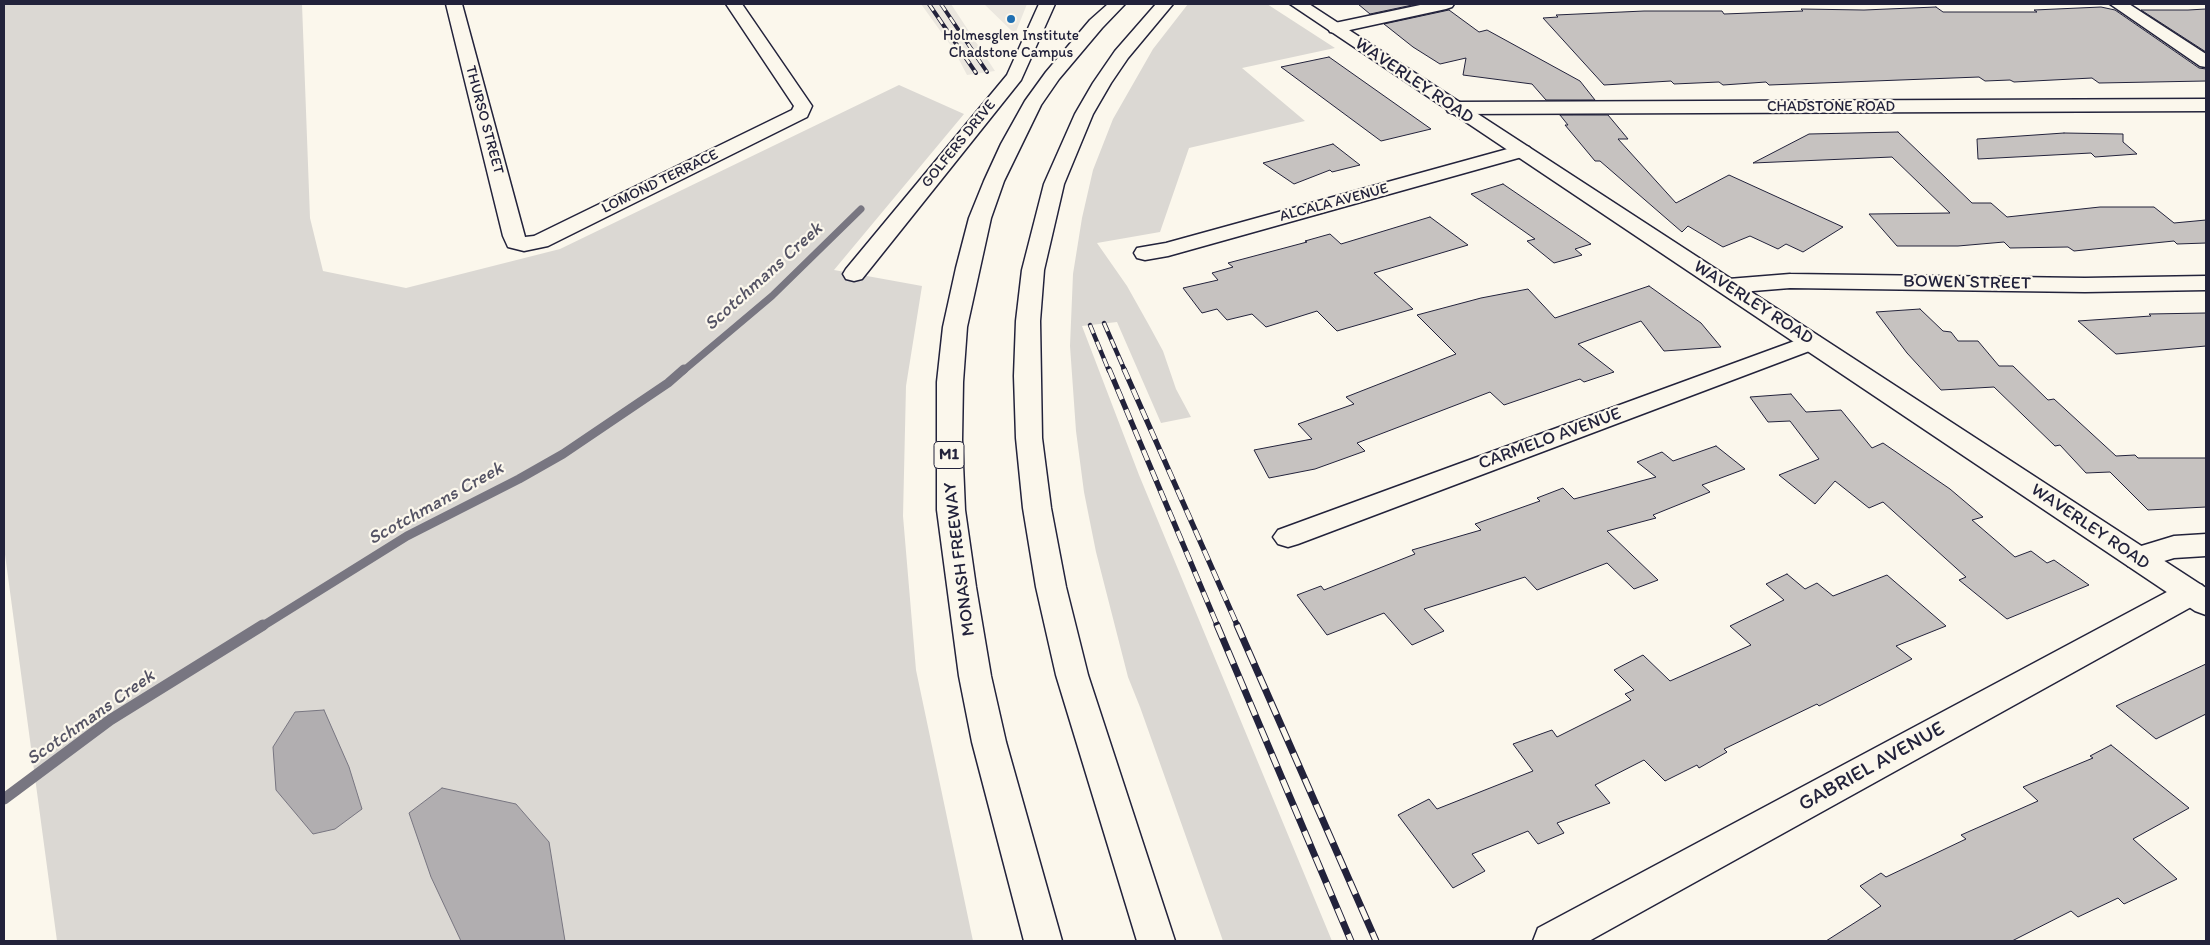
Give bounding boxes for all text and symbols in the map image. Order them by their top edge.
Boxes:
marker: Holmesglen Institute Chadstone Campus [1005,13,1017,25]
place label: Holmesglen Institute Chadstone Campus [943,27,1079,62]
street label: WAVERLEY ROAD [1350,33,1478,129]
street label: THURSO STREET [461,64,507,176]
street label: GOLFERS DRIVE [918,96,1000,192]
street label: CHADSTONE ROAD [1767,98,1895,116]
street label: LOMOND TERRACE [599,146,721,218]
street label: ALCALA AVENUE [1278,180,1390,226]
water label: Scotchmans Creek [700,218,828,336]
street label: WAVERLEY ROAD [1689,256,1817,350]
street label: BOWEN STREET [1903,271,2031,295]
street label: CARMELO AVENUE [1476,403,1624,475]
road number: M1 [934,442,964,468]
water label: Scotchmans Creek [364,457,508,551]
street label: WAVERLEY ROAD [2026,479,2154,575]
street label: MONASH FREEWAY [940,481,980,637]
water label: Scotchmans Creek [23,665,159,771]
street label: GABRIEL AVENUE [1795,716,1949,818]

